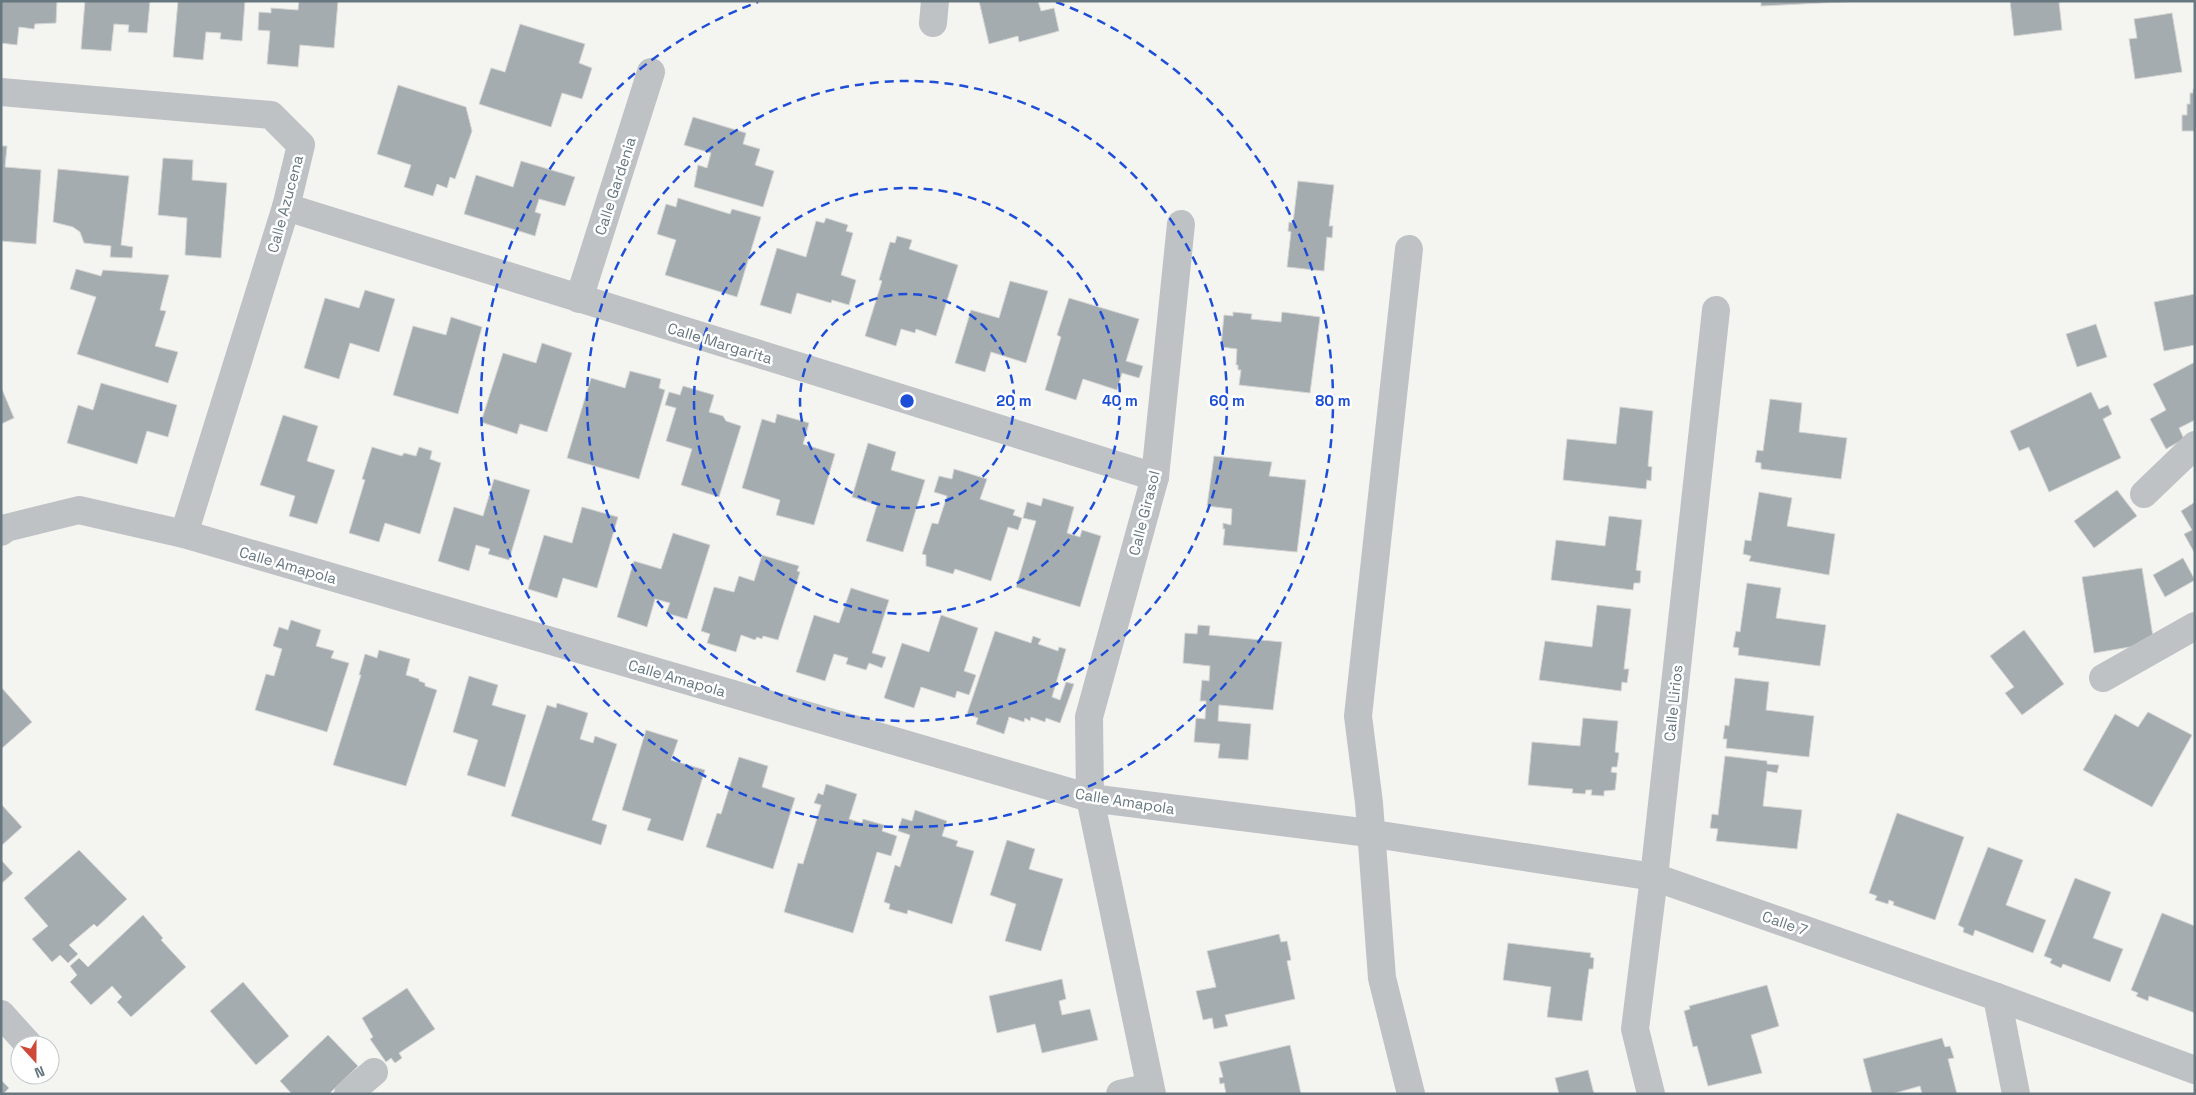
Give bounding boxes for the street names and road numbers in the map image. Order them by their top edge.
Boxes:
street label: Calle Gardenia [590,134,640,238]
street label: Calle Azucena [263,153,307,255]
street label: Calle Margarita [665,318,775,368]
street label: Calle Girasol [1124,469,1164,557]
street label: Calle Amapola [237,542,339,588]
street label: Calle Amapola [626,655,728,701]
street label: Calle Lirios [1660,664,1686,742]
street label: Calle Amapola [1074,784,1176,818]
street label: Calle 7 [1760,906,1810,940]

